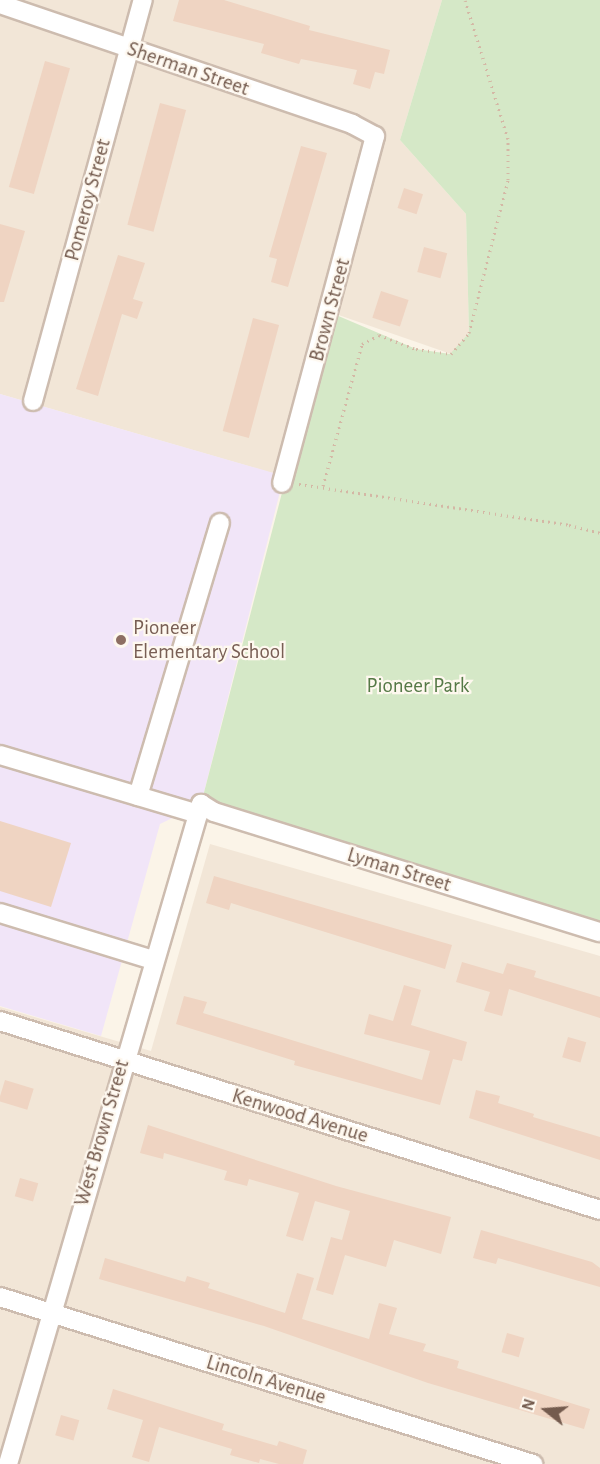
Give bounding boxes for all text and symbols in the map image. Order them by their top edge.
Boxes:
street label: Sherman Street [124,36,252,102]
street label: Pomeroy Street [60,136,116,264]
street label: Brown Street [304,256,356,364]
place label: Pioneer Elementary School [133,615,285,665]
marker: Pioneer Elementary School [114,633,128,647]
park label: Pioneer Park [367,673,469,699]
street label: Lyman Street [344,842,454,898]
street label: West Brown Street [69,1057,135,1209]
street label: Kenwood Avenue [229,1083,371,1149]
street label: Lincoln Avenue [203,1350,329,1410]
north arrow [516,1380,576,1440]
text: N [520,1397,538,1412]

